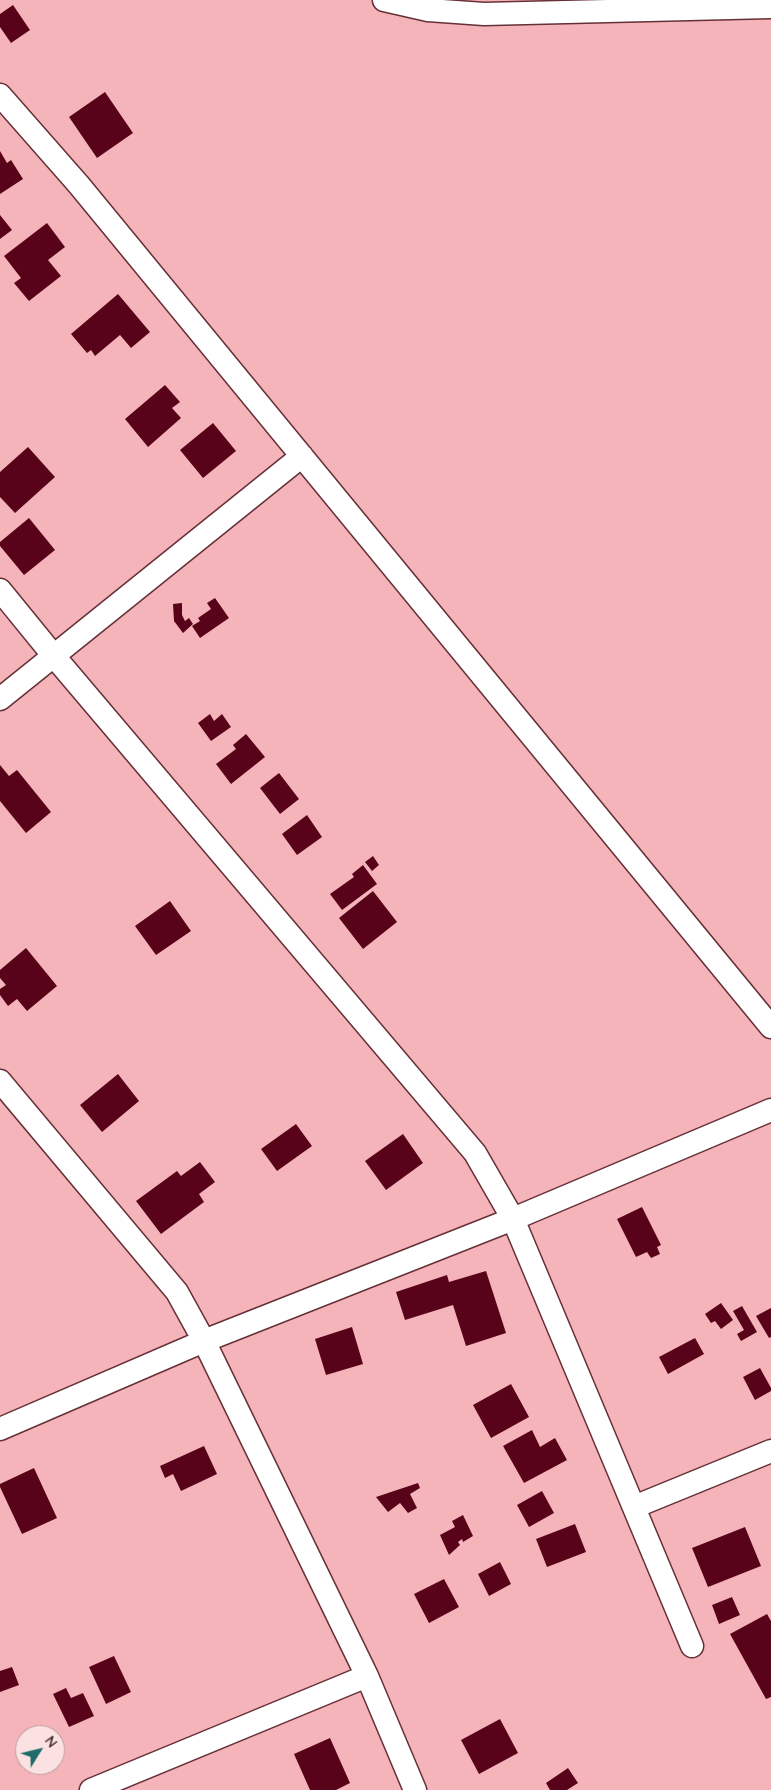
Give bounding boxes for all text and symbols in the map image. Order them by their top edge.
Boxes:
north arrow [15,1725,65,1775]
text: N [41,1732,62,1751]

